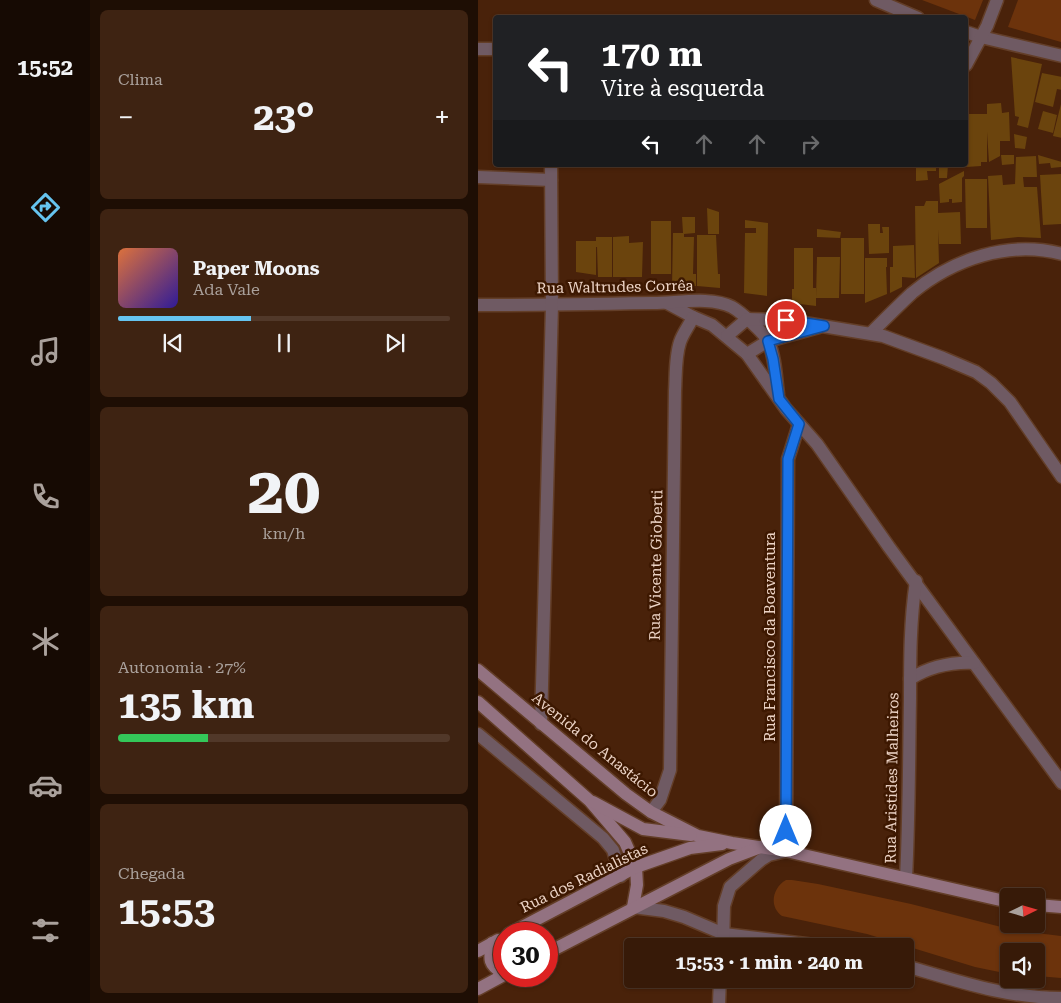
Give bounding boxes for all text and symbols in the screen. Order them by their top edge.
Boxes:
text: 170 m [601,34,702,75]
icon: left [518,35,583,100]
text: 15:52 [17,55,73,80]
text: Clima [118,70,163,89]
text: Vire à esquerda [601,76,764,101]
text: 23° [253,95,315,139]
text: − [118,101,134,134]
text: + [434,101,450,134]
icon: left [637,130,665,158]
icon: ahead [690,130,718,158]
icon: ahead [743,130,771,158]
icon: right [796,130,824,158]
icon: directions [28,190,63,225]
text: Paper Moons [193,257,320,280]
street label: Rua Waltrudes Corrêa [536,277,694,297]
text: Ada Vale [193,280,260,299]
pin [765,299,807,341]
icon: arrive [772,306,800,334]
icon: previous [159,329,187,357]
icon: pause [270,329,298,357]
icon: next [381,329,409,357]
icon: music [28,334,63,369]
text: 20 [248,453,320,529]
icon: phone [28,479,63,514]
street label: Rua Vicente Gioberti [646,489,666,641]
text: km/h [263,524,305,543]
street label: Rua Francisco da Boaventura [761,532,779,742]
icon: climate [28,624,63,659]
text: Autonomia · 27% [118,658,246,677]
text: 135 km [118,683,254,727]
street label: Avenida do Anastácio [528,689,662,801]
street label: Rua Aristides Malheiros [882,692,902,864]
icon: car [28,768,63,803]
position arrow [759,804,811,856]
street label: Rua dos Radialistas [517,839,651,917]
text: Chegada [118,864,185,883]
north arrow [1000,888,1046,932]
map controls [1000,888,1045,988]
text: 15:53 [118,889,215,933]
icon: filters [28,913,63,948]
speed limit sign: 30 [493,922,558,987]
button: sound [1000,943,1045,988]
text: 15:53 · 1 min · 240 m [675,951,863,974]

